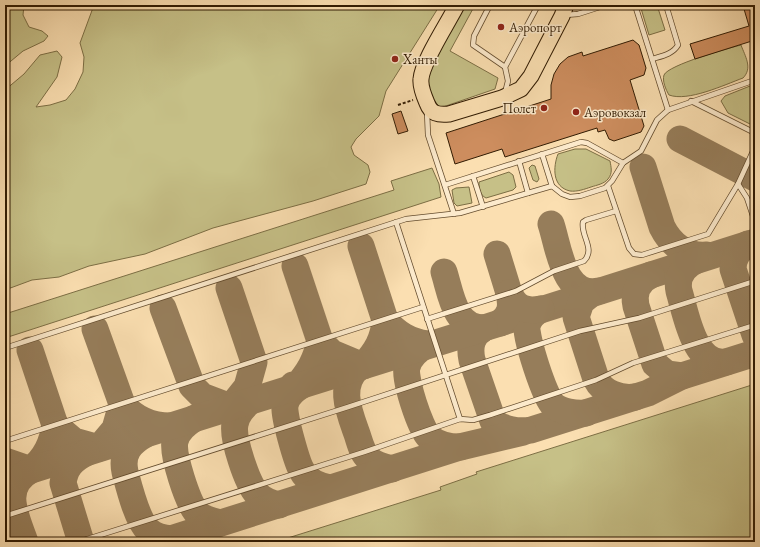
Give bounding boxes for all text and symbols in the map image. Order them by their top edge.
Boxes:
place label: Аэропорт [508,19,562,36]
marker: Аэропорт [496,22,506,32]
place label: Ханты [402,51,437,68]
marker: Ханты [390,54,400,64]
place label: Полет [502,100,537,117]
marker: Полет [539,103,549,113]
place label: Аэровокзал [583,104,646,121]
marker: Аэровокзал [571,107,581,117]

